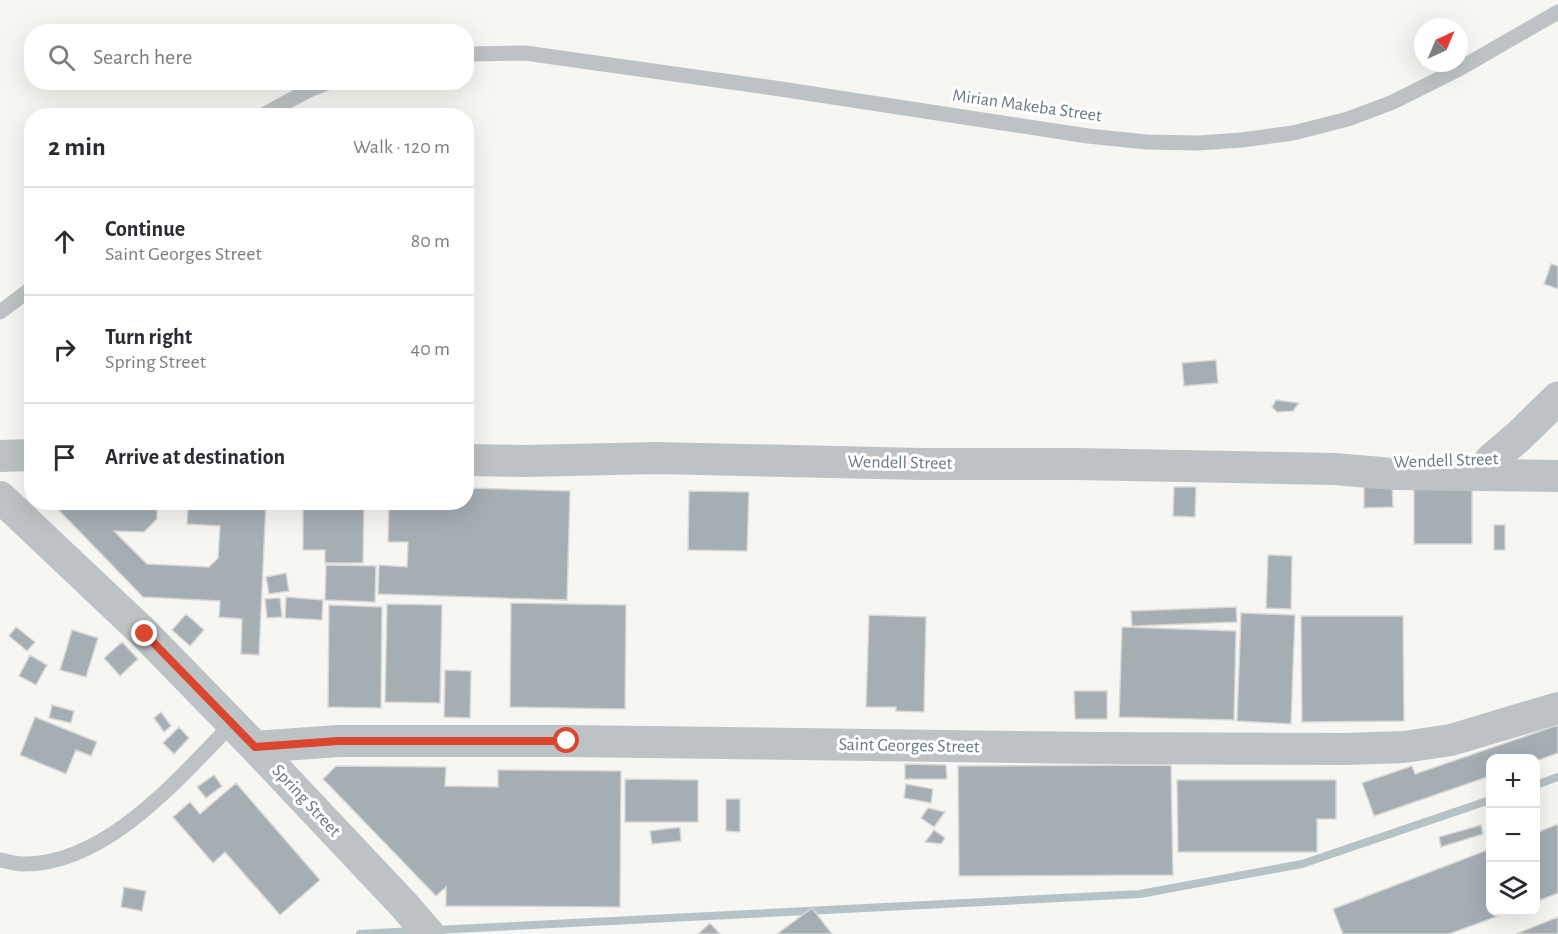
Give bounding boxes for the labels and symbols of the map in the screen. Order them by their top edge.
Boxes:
north arrow [1414,18,1468,72]
street label: Mirian Makeba Street [951,87,1103,125]
street label: Wendell Street [1393,450,1499,472]
street label: Wendell Street [847,453,953,473]
route end [131,620,157,646]
route start [553,727,579,753]
street label: Saint Georges Street [838,736,980,756]
street label: Spring Street [268,762,344,841]

